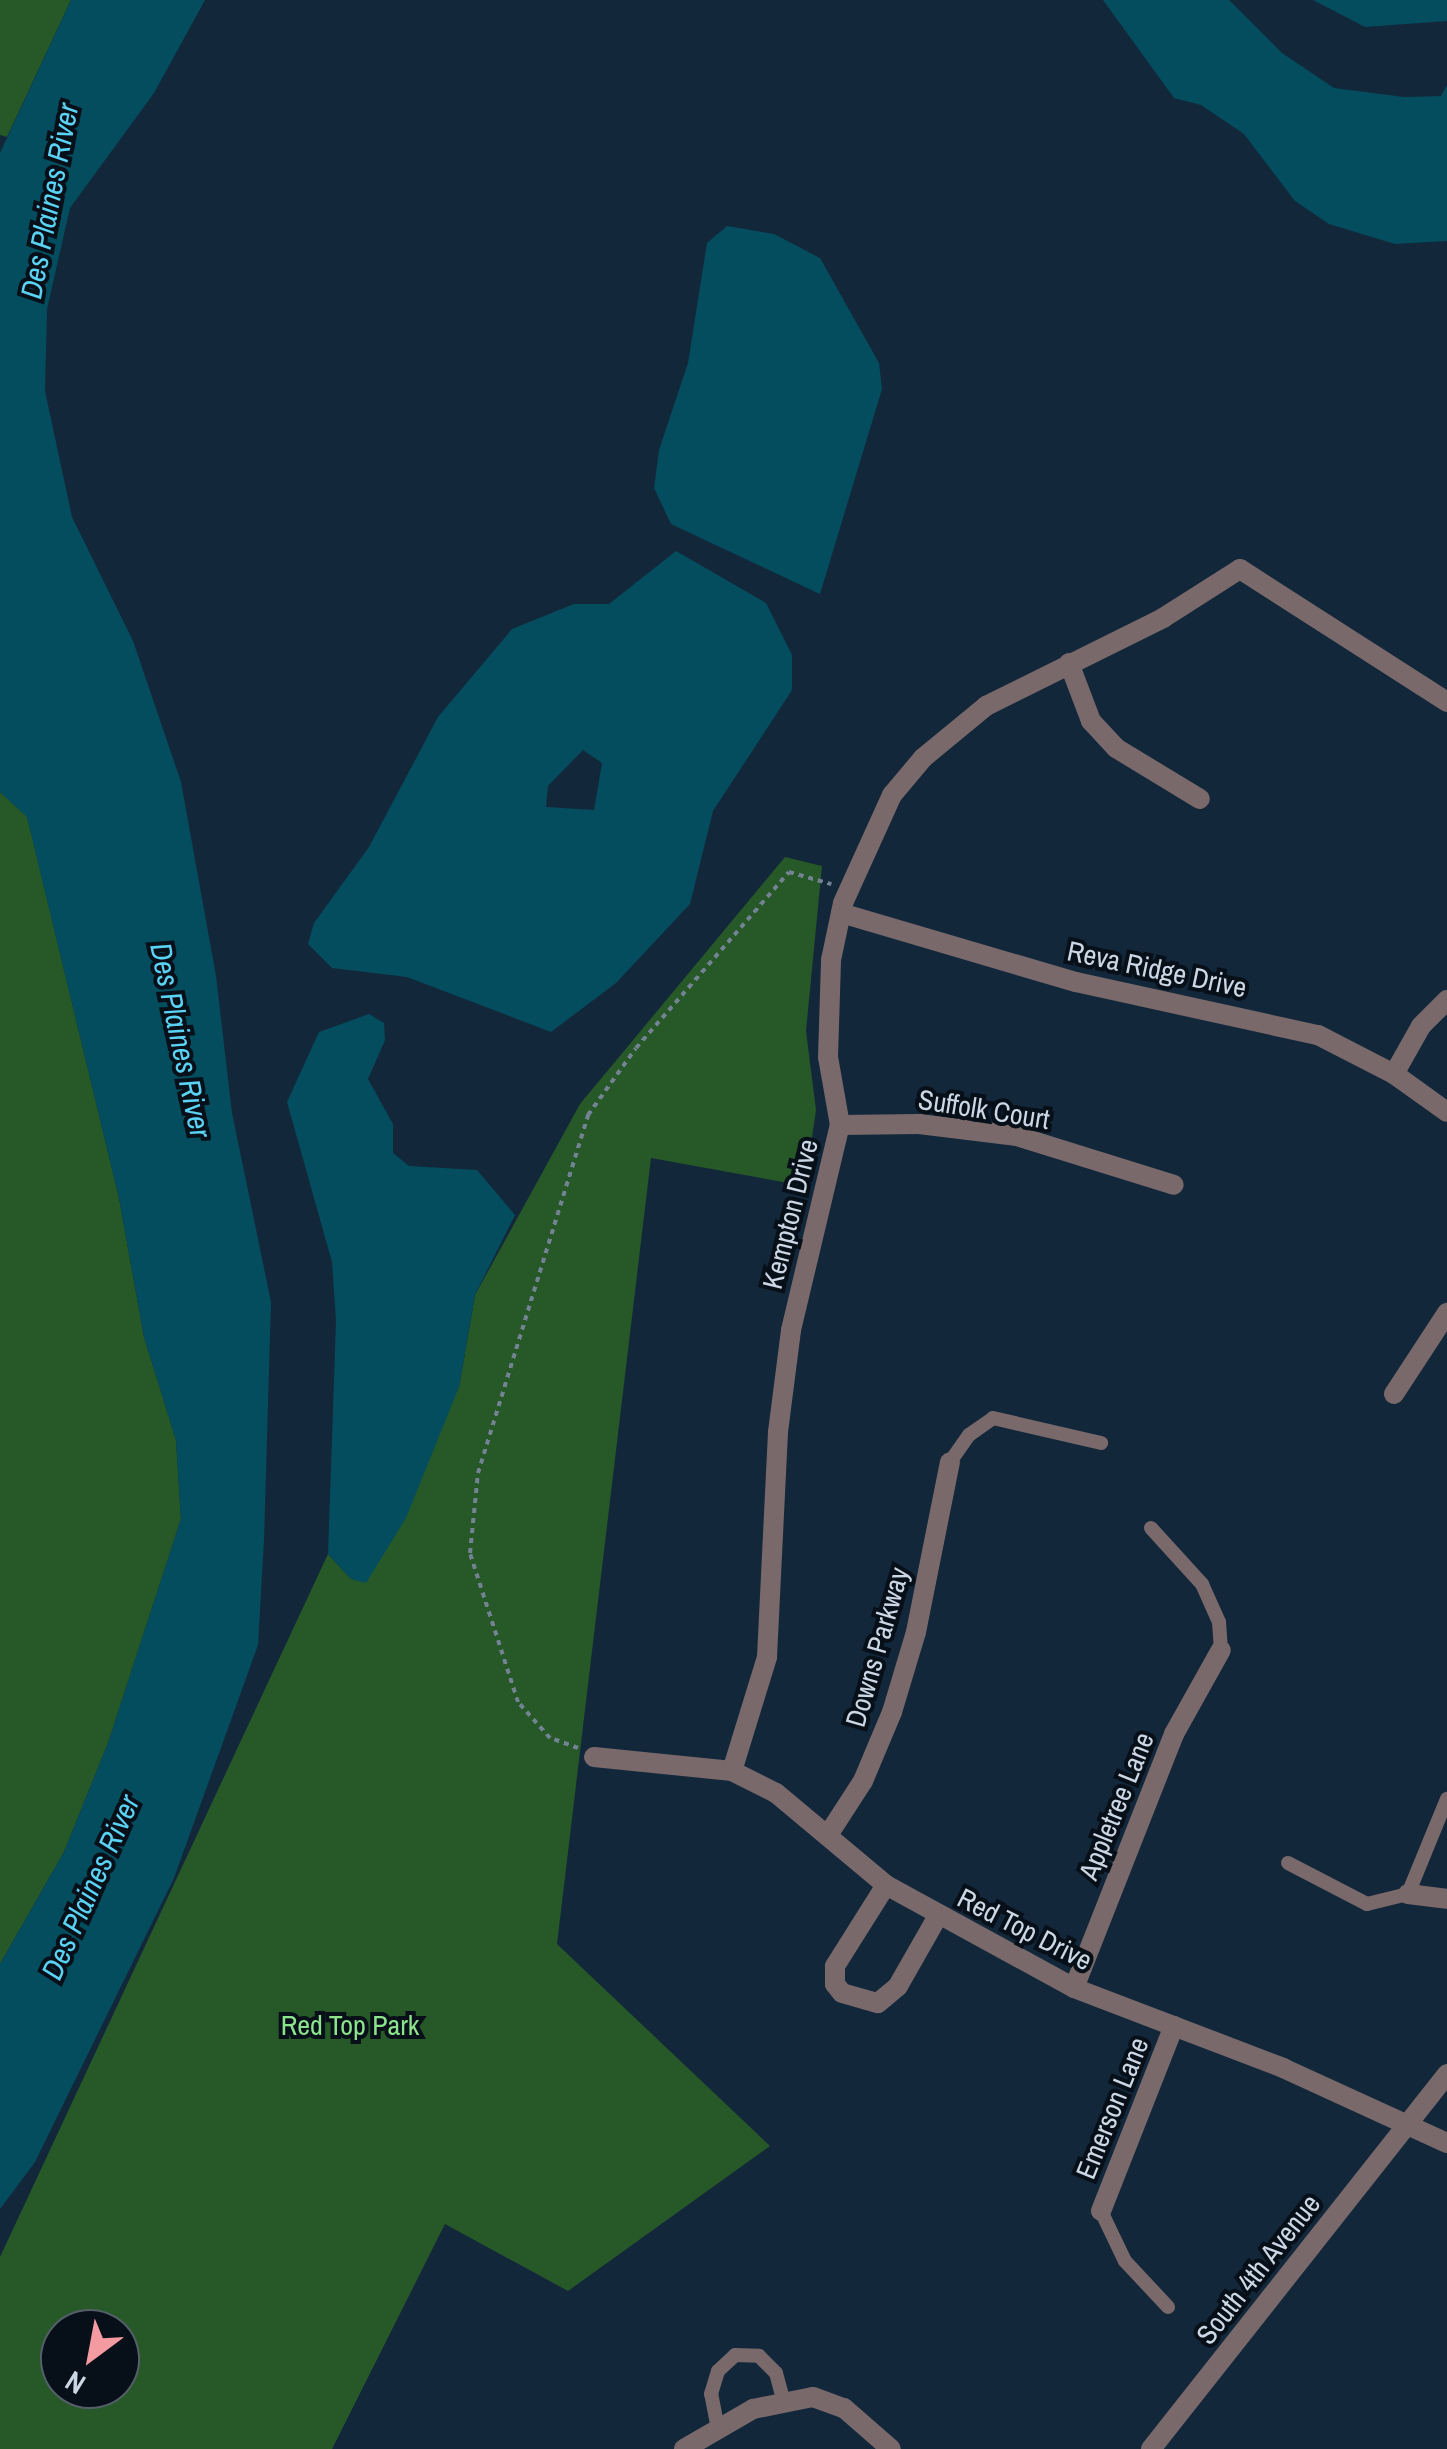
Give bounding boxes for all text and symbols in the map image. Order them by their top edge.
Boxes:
water label: Des Plaines River [12,100,86,302]
street label: Reva Ridge Drive [1064,934,1250,1004]
water label: Des Plaines River [143,939,219,1141]
street label: Suffolk Court [916,1082,1052,1136]
street label: Kempton Drive [755,1136,825,1292]
street label: Downs Parkway [838,1563,916,1731]
street label: Appletree Lane [1071,1728,1161,1884]
water label: Des Plaines River [33,1789,147,1985]
street label: Red Top Drive [952,1881,1098,1977]
park label: Red Top Park [280,2008,420,2042]
street label: Emerson Lane [1068,2032,1156,2184]
street label: South 4th Avenue [1189,2187,1327,2351]
north arrow [40,2309,140,2409]
text: N [58,2362,92,2403]

